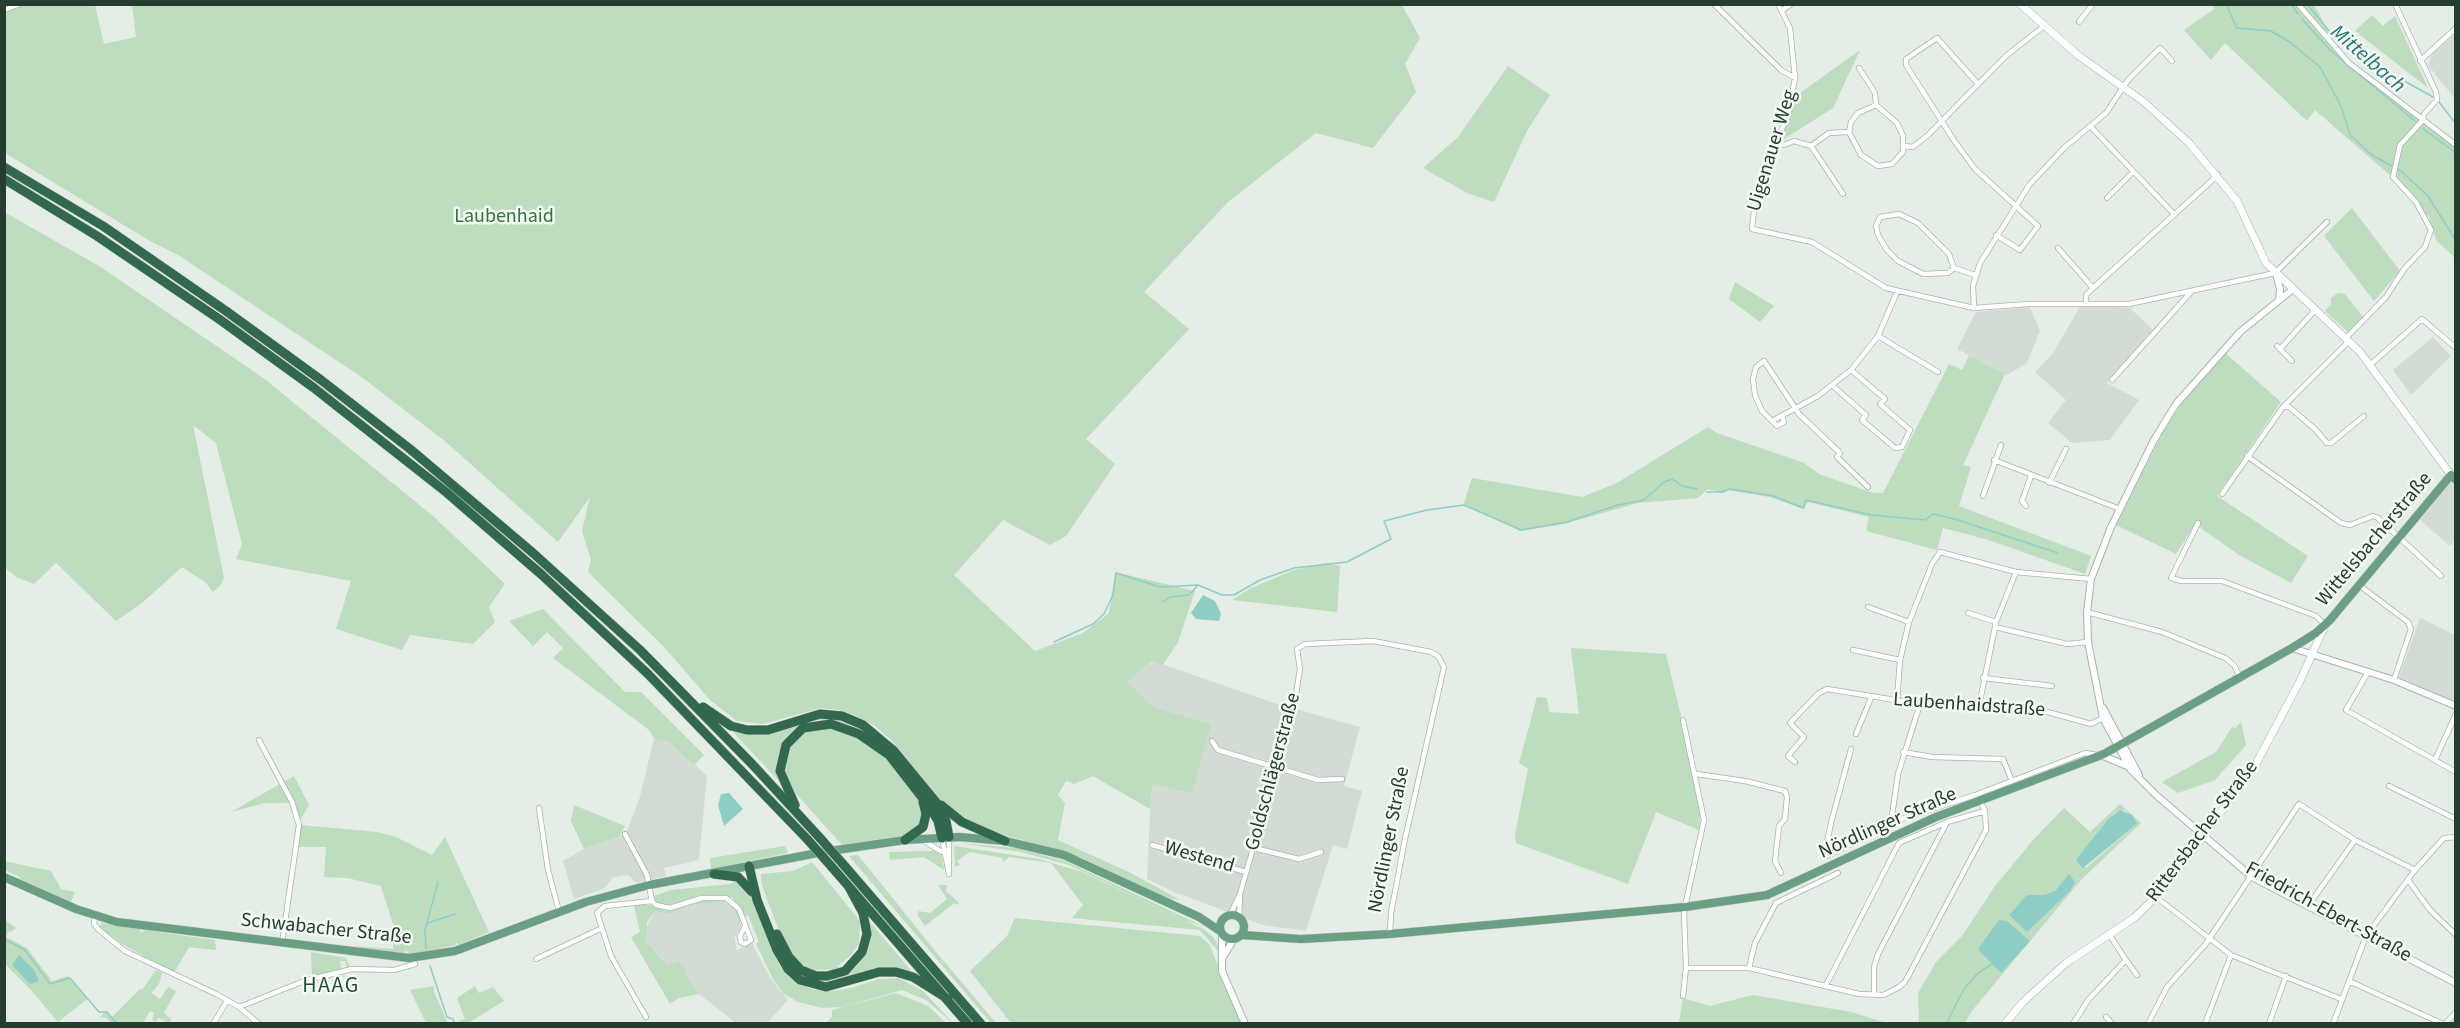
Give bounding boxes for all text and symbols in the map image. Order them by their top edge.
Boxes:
water label: Mittelbach [2324,21,2410,99]
street label: Uigenauer Weg [1743,87,1803,215]
park label: Laubenhaid [454,206,554,230]
street label: Wittelsbacherstraße [2312,468,2438,612]
street label: Laubenhaidstraße [1892,689,2046,723]
street label: Goldschlägerstraße [1241,691,1307,853]
street label: Rittersbacher Straße [2142,756,2264,908]
street label: Nördlinger Straße [1364,765,1416,915]
street label: Nördlinger Straße [1815,783,1961,865]
street label: Westend [1161,837,1237,879]
street label: Friedrich-Ebert-Straße [2241,857,2415,969]
street label: Schwabacher Straße [239,909,413,951]
district label: HAAG [302,974,360,1000]

